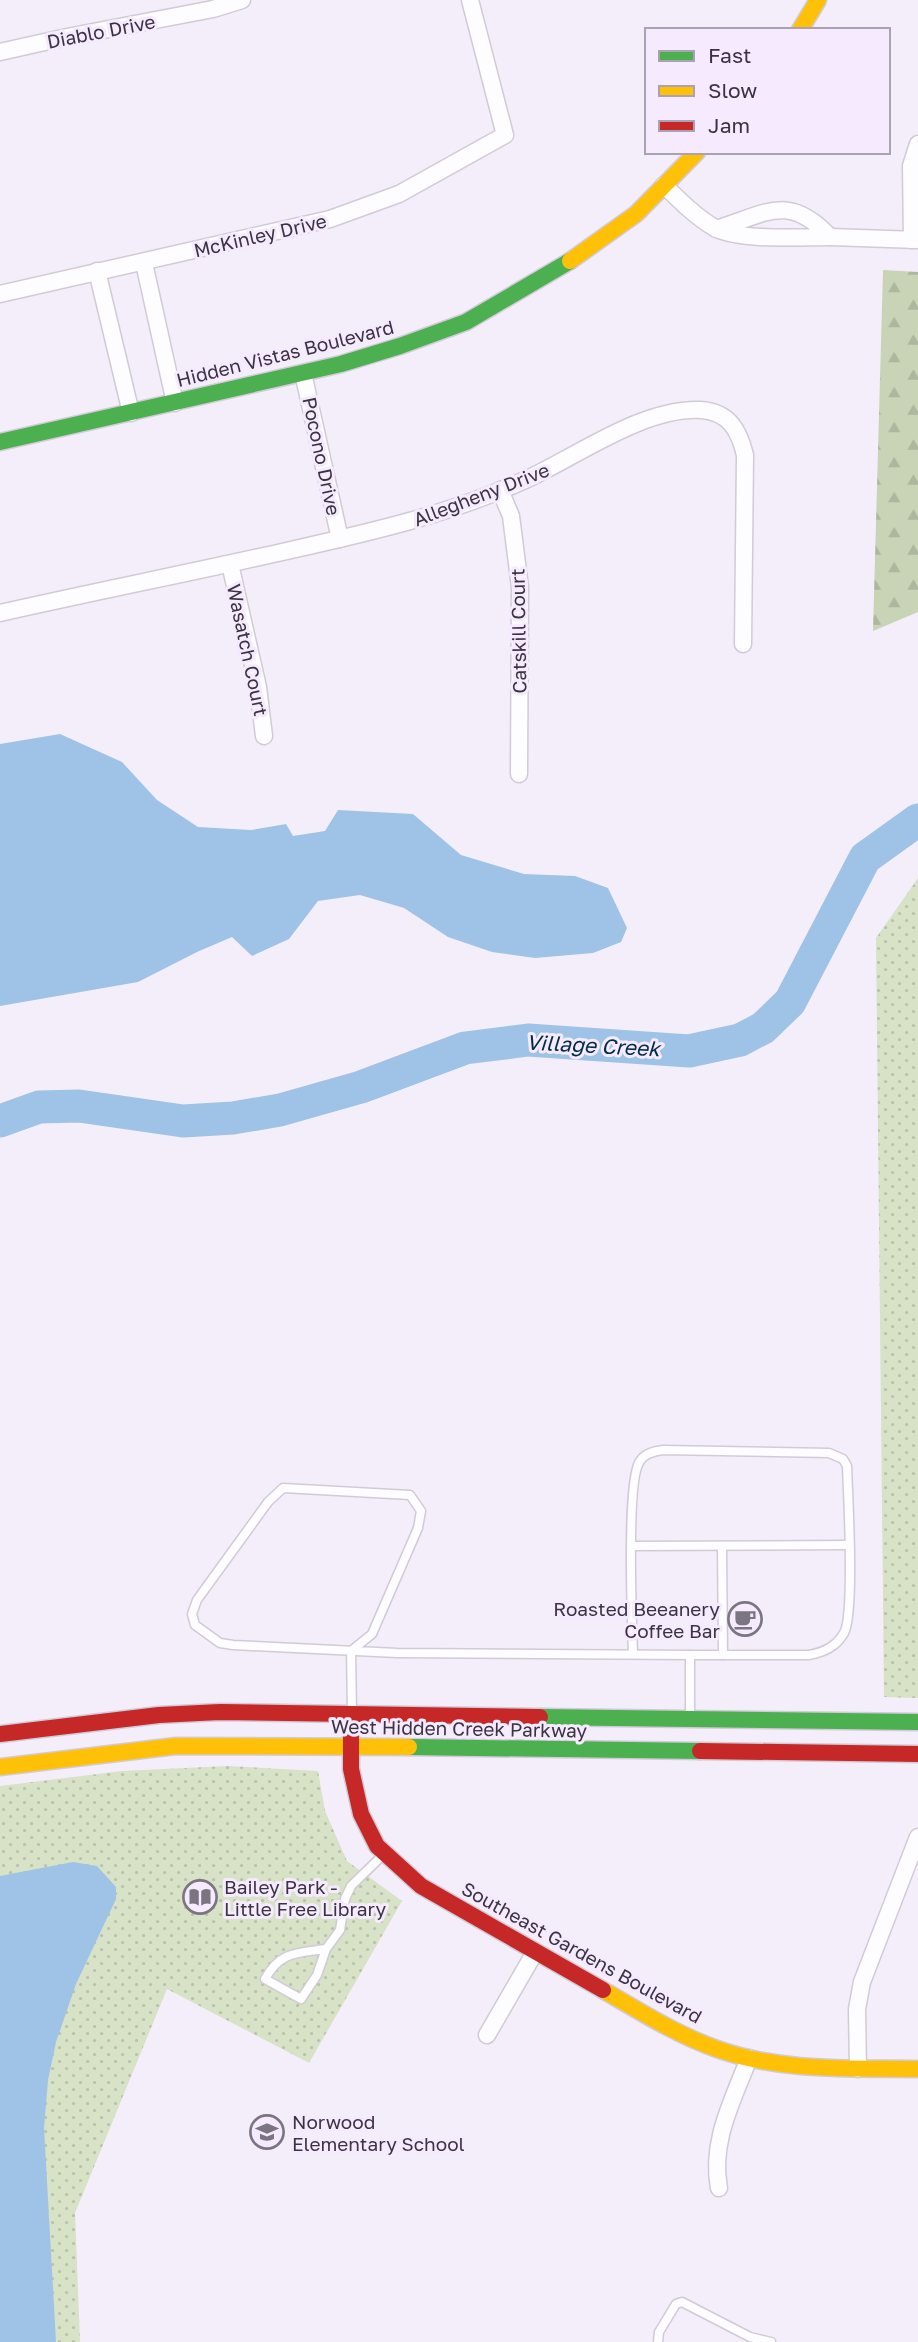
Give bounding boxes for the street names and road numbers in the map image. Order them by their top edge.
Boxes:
street label: Diablo Drive [45,9,157,53]
street label: McKinley Drive [191,209,329,261]
street label: Hidden Vistas Boulevard [174,315,396,391]
street label: Pocono Drive [298,395,346,517]
street label: Allegheny Drive [410,458,552,530]
street label: Catskill Court [505,568,531,694]
street label: Wasatch Court [223,582,273,718]
street label: West Hidden Creek Parkway [331,1714,588,1742]
street label: Southeast Gardens Boulevard [458,1876,706,2028]

